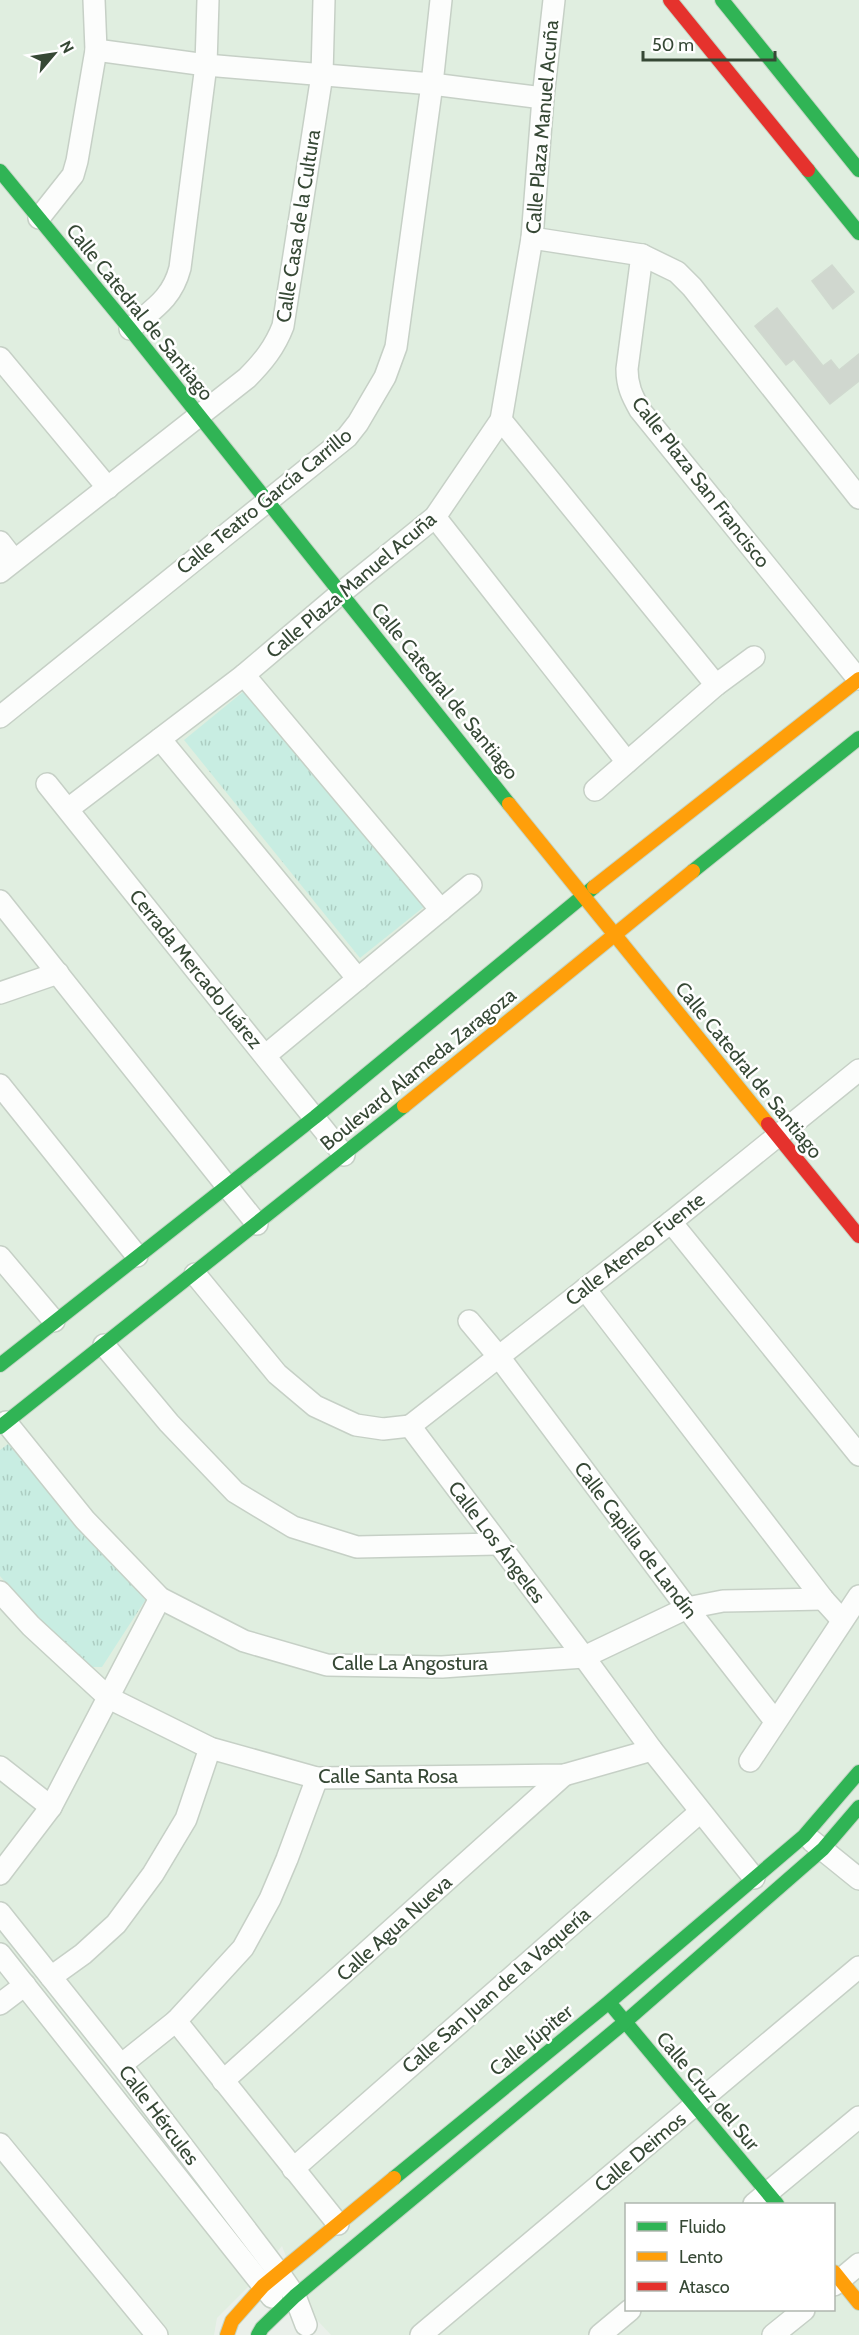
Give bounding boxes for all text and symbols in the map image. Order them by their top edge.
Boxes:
street label: Calle Plaza Manuel Acuña [521,19,563,235]
north arrow [24,24,84,84]
scale bar [643,24,775,62]
text: 50 m [652,34,694,56]
text: N [56,37,78,57]
street label: Calle Casa de la Cultura [271,127,325,324]
street label: Calle Catedral de Santiago [61,219,219,405]
street label: Calle Plaza San Francisco [627,392,775,572]
street label: Calle Teatro García Carrillo [171,423,357,579]
street label: Calle Plaza Manuel Acuña [261,507,441,663]
street label: Calle Catedral de Santiago [366,598,524,784]
street label: Cerrada Mercado Juárez [124,885,268,1053]
street label: Calle Catedral de Santiago [670,977,828,1163]
street label: Boulevard Alameda Zaragoza [315,982,521,1155]
street label: Calle Ateneo Fuente [561,1187,709,1311]
street label: Calle Capilla de Landín [569,1457,703,1623]
street label: Calle Los Ángeles [443,1476,551,1608]
street label: Calle La Angostura [332,1651,488,1675]
street label: Calle Santa Rosa [318,1764,458,1788]
street label: Calle Agua Nueva [332,1870,457,1986]
street label: Calle San Juan de la Vaquería [397,1902,595,2078]
street label: Calle Júpiter [485,1999,578,2081]
street label: Calle Cruz del Sur [651,2027,765,2156]
street label: Calle Hércules [114,2060,204,2170]
street label: Calle Deimos [589,2107,691,2197]
legend [625,2203,835,2311]
text: Fluido [679,2216,726,2238]
text: Lento [679,2246,723,2268]
text: Atasco [679,2276,730,2298]

